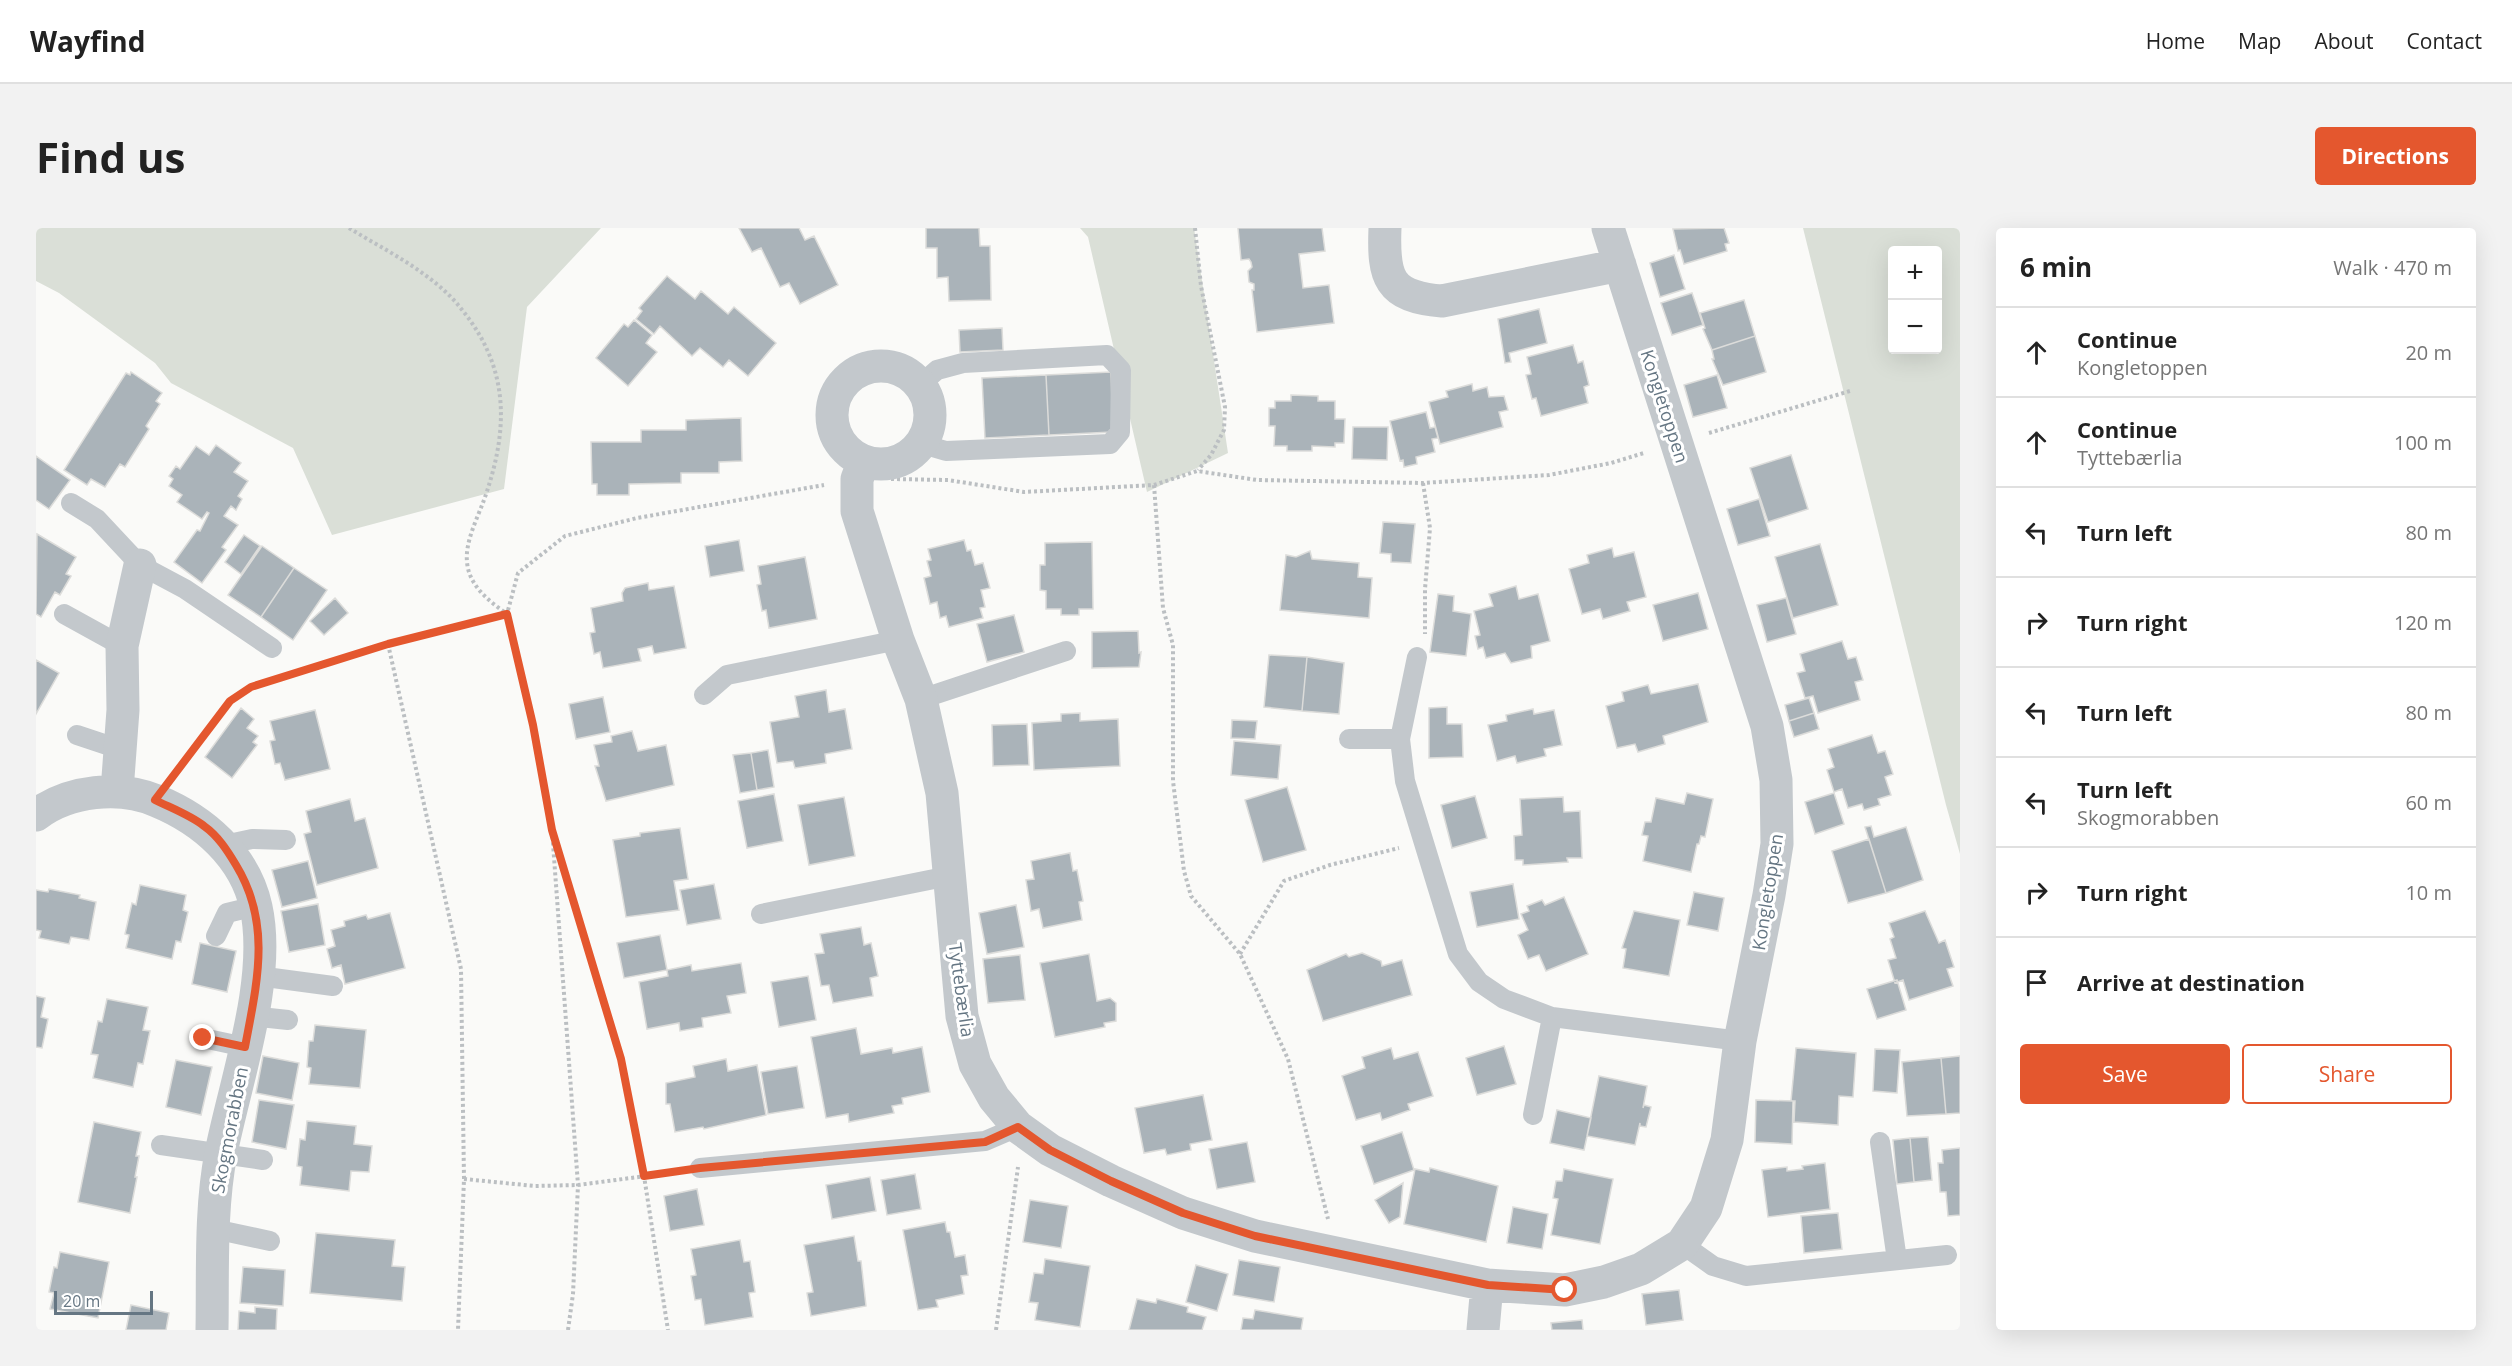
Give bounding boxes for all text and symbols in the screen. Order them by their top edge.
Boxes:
text: Wayfind [30,22,145,60]
text: Home [2146,27,2205,55]
text: Map [2238,27,2281,55]
text: About [2314,27,2374,55]
text: Contact [2407,27,2482,55]
button: Directions [2315,127,2476,185]
text: Find us [36,128,185,185]
map controls [1888,246,1942,354]
button: + [1888,246,1942,300]
text: 6 min [2020,249,2092,285]
text: Walk · 470 m [2333,254,2452,281]
button: − [1888,300,1942,354]
text: Continue [2077,324,2177,354]
icon: ahead [2020,336,2053,369]
text: 20 m [2405,339,2452,366]
street label: Kongletoppen [1635,346,1695,466]
text: Kongletoppen [2077,354,2208,381]
text: Continue [2077,414,2177,444]
icon: ahead [2020,426,2053,459]
text: 100 m [2394,429,2452,456]
text: Tyttebærlia [2077,444,2182,471]
icon: left [2020,516,2053,549]
text: Turn left [2077,517,2172,547]
text: 80 m [2405,519,2452,546]
icon: right [2020,606,2053,639]
text: Turn right [2077,607,2188,637]
text: 120 m [2394,609,2452,636]
icon: left [2020,696,2053,729]
text: Turn left [2077,697,2172,727]
text: 80 m [2405,699,2452,726]
text: Turn left [2077,774,2172,804]
icon: left [2020,786,2053,819]
text: 60 m [2405,789,2452,816]
text: Skogmorabben [2077,804,2219,831]
street label: Kongletoppen [1746,832,1788,952]
icon: right [2020,876,2053,909]
text: Turn right [2077,877,2188,907]
text: 10 m [2405,879,2452,906]
street label: Tyttebærlia [944,941,980,1039]
icon: arrive [2020,966,2053,999]
text: Arrive at destination [2077,967,2305,997]
route end [189,1024,215,1050]
button: Save [2020,1044,2230,1104]
button: Share [2242,1044,2452,1104]
street label: Skogmorabben [205,1065,253,1195]
route start [1551,1276,1577,1302]
scale bar [54,1288,153,1316]
text: 20 m [63,1290,100,1312]

